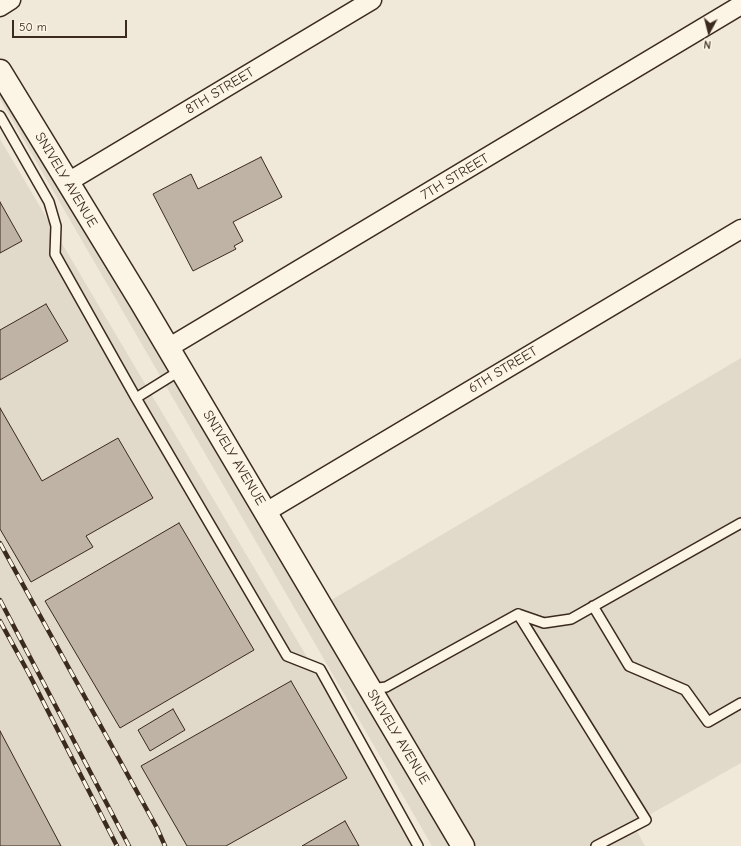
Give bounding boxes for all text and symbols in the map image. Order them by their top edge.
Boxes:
scale bar [14,12,129,38]
north arrow [689,12,729,52]
text: 50 m [19,20,47,34]
text: N [703,38,712,51]
street label: 8TH STREET [183,64,257,118]
street label: SNIVELY AVENUE [31,129,101,231]
street label: 7TH STREET [418,150,492,204]
street label: 6TH STREET [466,343,540,397]
street label: SNIVELY AVENUE [199,407,269,509]
street label: SNIVELY AVENUE [363,686,433,788]

